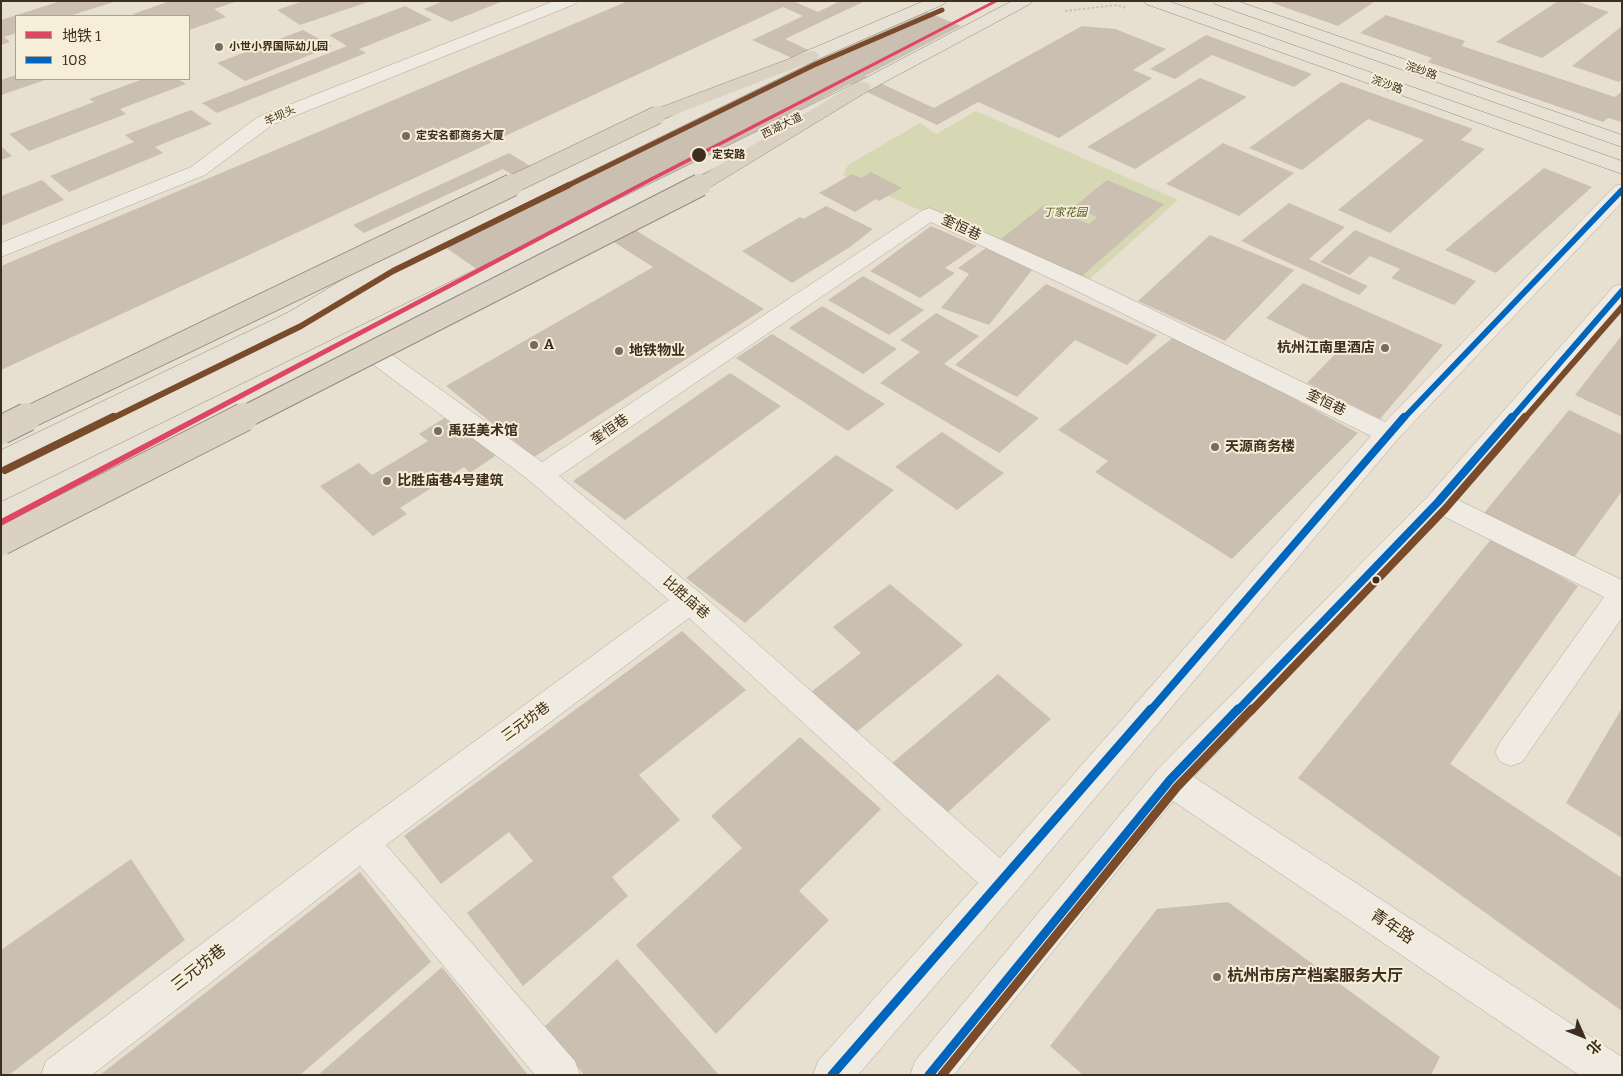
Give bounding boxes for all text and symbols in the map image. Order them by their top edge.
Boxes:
legend [15,15,190,80]
text: 地铁 1 [62,27,101,45]
place label: 小世小界国际幼儿园 [229,40,328,54]
marker: 小世小界国际幼儿园 [213,41,225,53]
text: 108 [62,51,87,69]
street label: 浣纱路 [1403,59,1439,83]
street label: 浣沙路 [1369,73,1405,97]
street label: 羊坝头 [262,103,298,129]
street label: 西湖大道 [759,110,805,142]
place label: 定安名都商务大厦 [416,129,504,143]
marker: 定安名都商务大厦 [400,130,412,142]
marker: 定安路 [690,146,708,164]
place label: 定安路 [712,148,745,162]
park label: 丁家花园 [1043,206,1087,220]
street label: 奎恒巷 [938,212,984,244]
place label: A [544,337,554,353]
marker: A [528,339,540,351]
place label: 杭州江南里酒店 [1277,340,1375,356]
marker: 杭州江南里酒店 [1379,342,1391,354]
place label: 地铁物业 [629,343,685,359]
marker: 地铁物业 [613,345,625,357]
street label: 奎恒巷 [1303,386,1349,420]
street label: 奎恒巷 [588,411,632,449]
place label: 禹廷美术馆 [448,423,518,439]
marker: 禹廷美术馆 [432,425,444,437]
place label: 天源商务楼 [1225,439,1295,455]
marker: 天源商务楼 [1209,441,1221,453]
place label: 比胜庙巷4号建筑 [397,473,504,489]
marker: 比胜庙巷4号建筑 [381,475,393,487]
street label: 比胜庙巷 [659,573,713,623]
unlabelled marker [1371,575,1381,585]
street label: 三元坊巷 [498,699,554,745]
street label: 青年路 [1367,906,1417,948]
street label: 三元坊巷 [168,941,230,995]
place label: 杭州市房产档案服务大厅 [1227,967,1403,987]
marker: 杭州市房产档案服务大厅 [1211,971,1223,983]
north arrow [1558,1011,1608,1061]
text: 北 [1583,1036,1605,1058]

